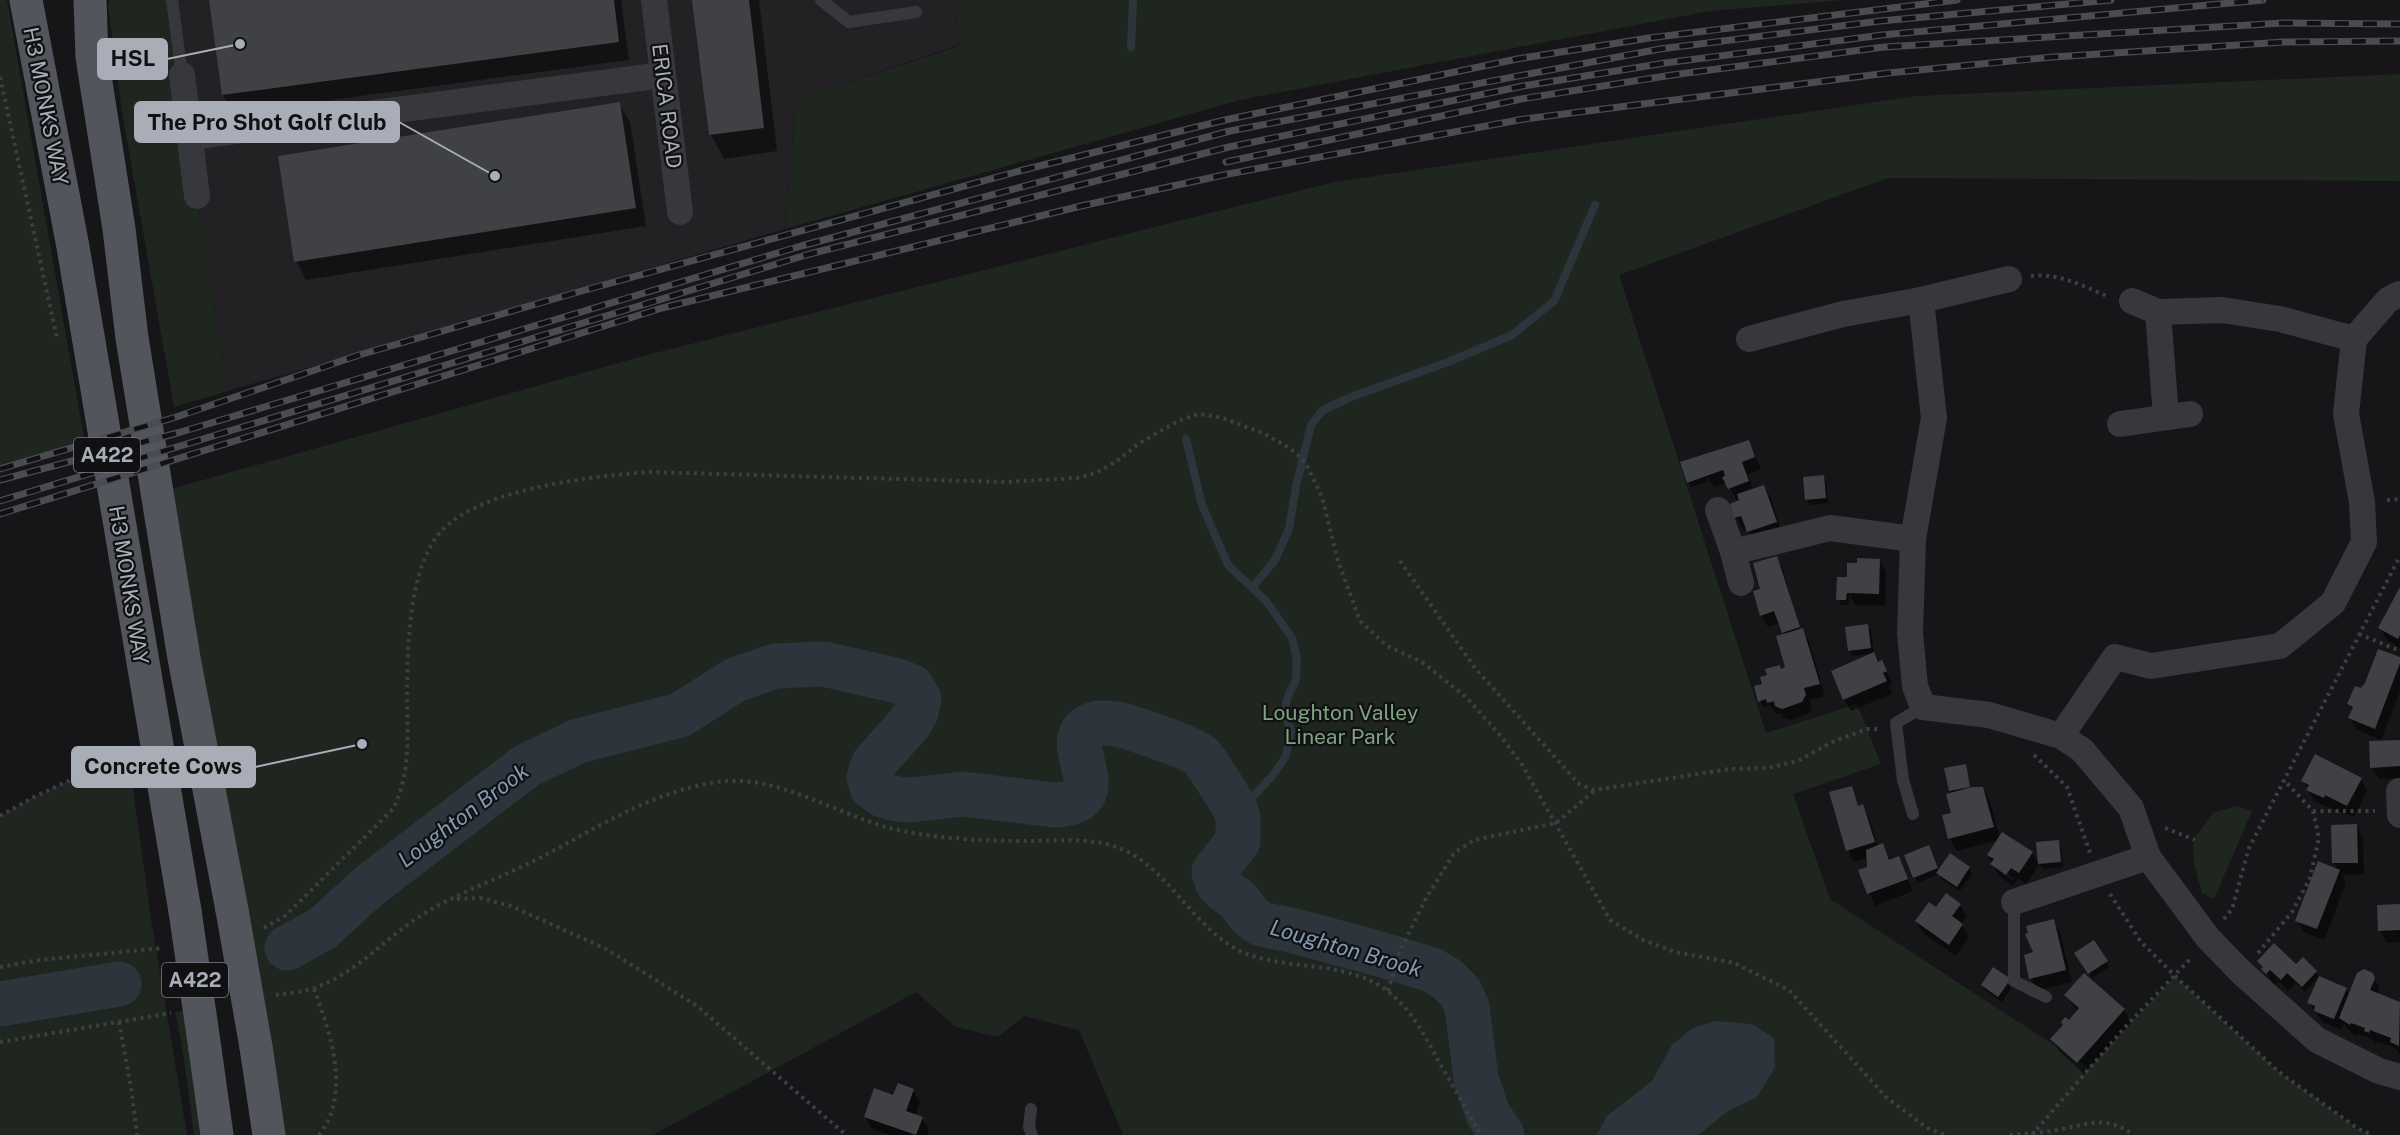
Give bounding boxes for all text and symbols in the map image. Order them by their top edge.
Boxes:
street label: H3 MONKS WAY [18,25,74,187]
callout: HSL [98,39,167,79]
street label: ERICA ROAD [647,42,687,170]
text: HSL [111,45,155,71]
callout: The Pro Shot Golf Club [135,102,399,142]
text: The Pro Shot Golf Club [147,109,387,135]
road number: A422 [74,438,140,472]
street label: H3 MONKS WAY [104,504,154,666]
park label: Loughton Valley Linear Park [1262,700,1418,749]
callout: Concrete Cows [72,747,255,787]
text: Concrete Cows [84,753,242,779]
water label: Loughton Brook [393,757,533,873]
water label: Loughton Brook [1267,914,1425,982]
road number: A422 [162,963,228,997]

